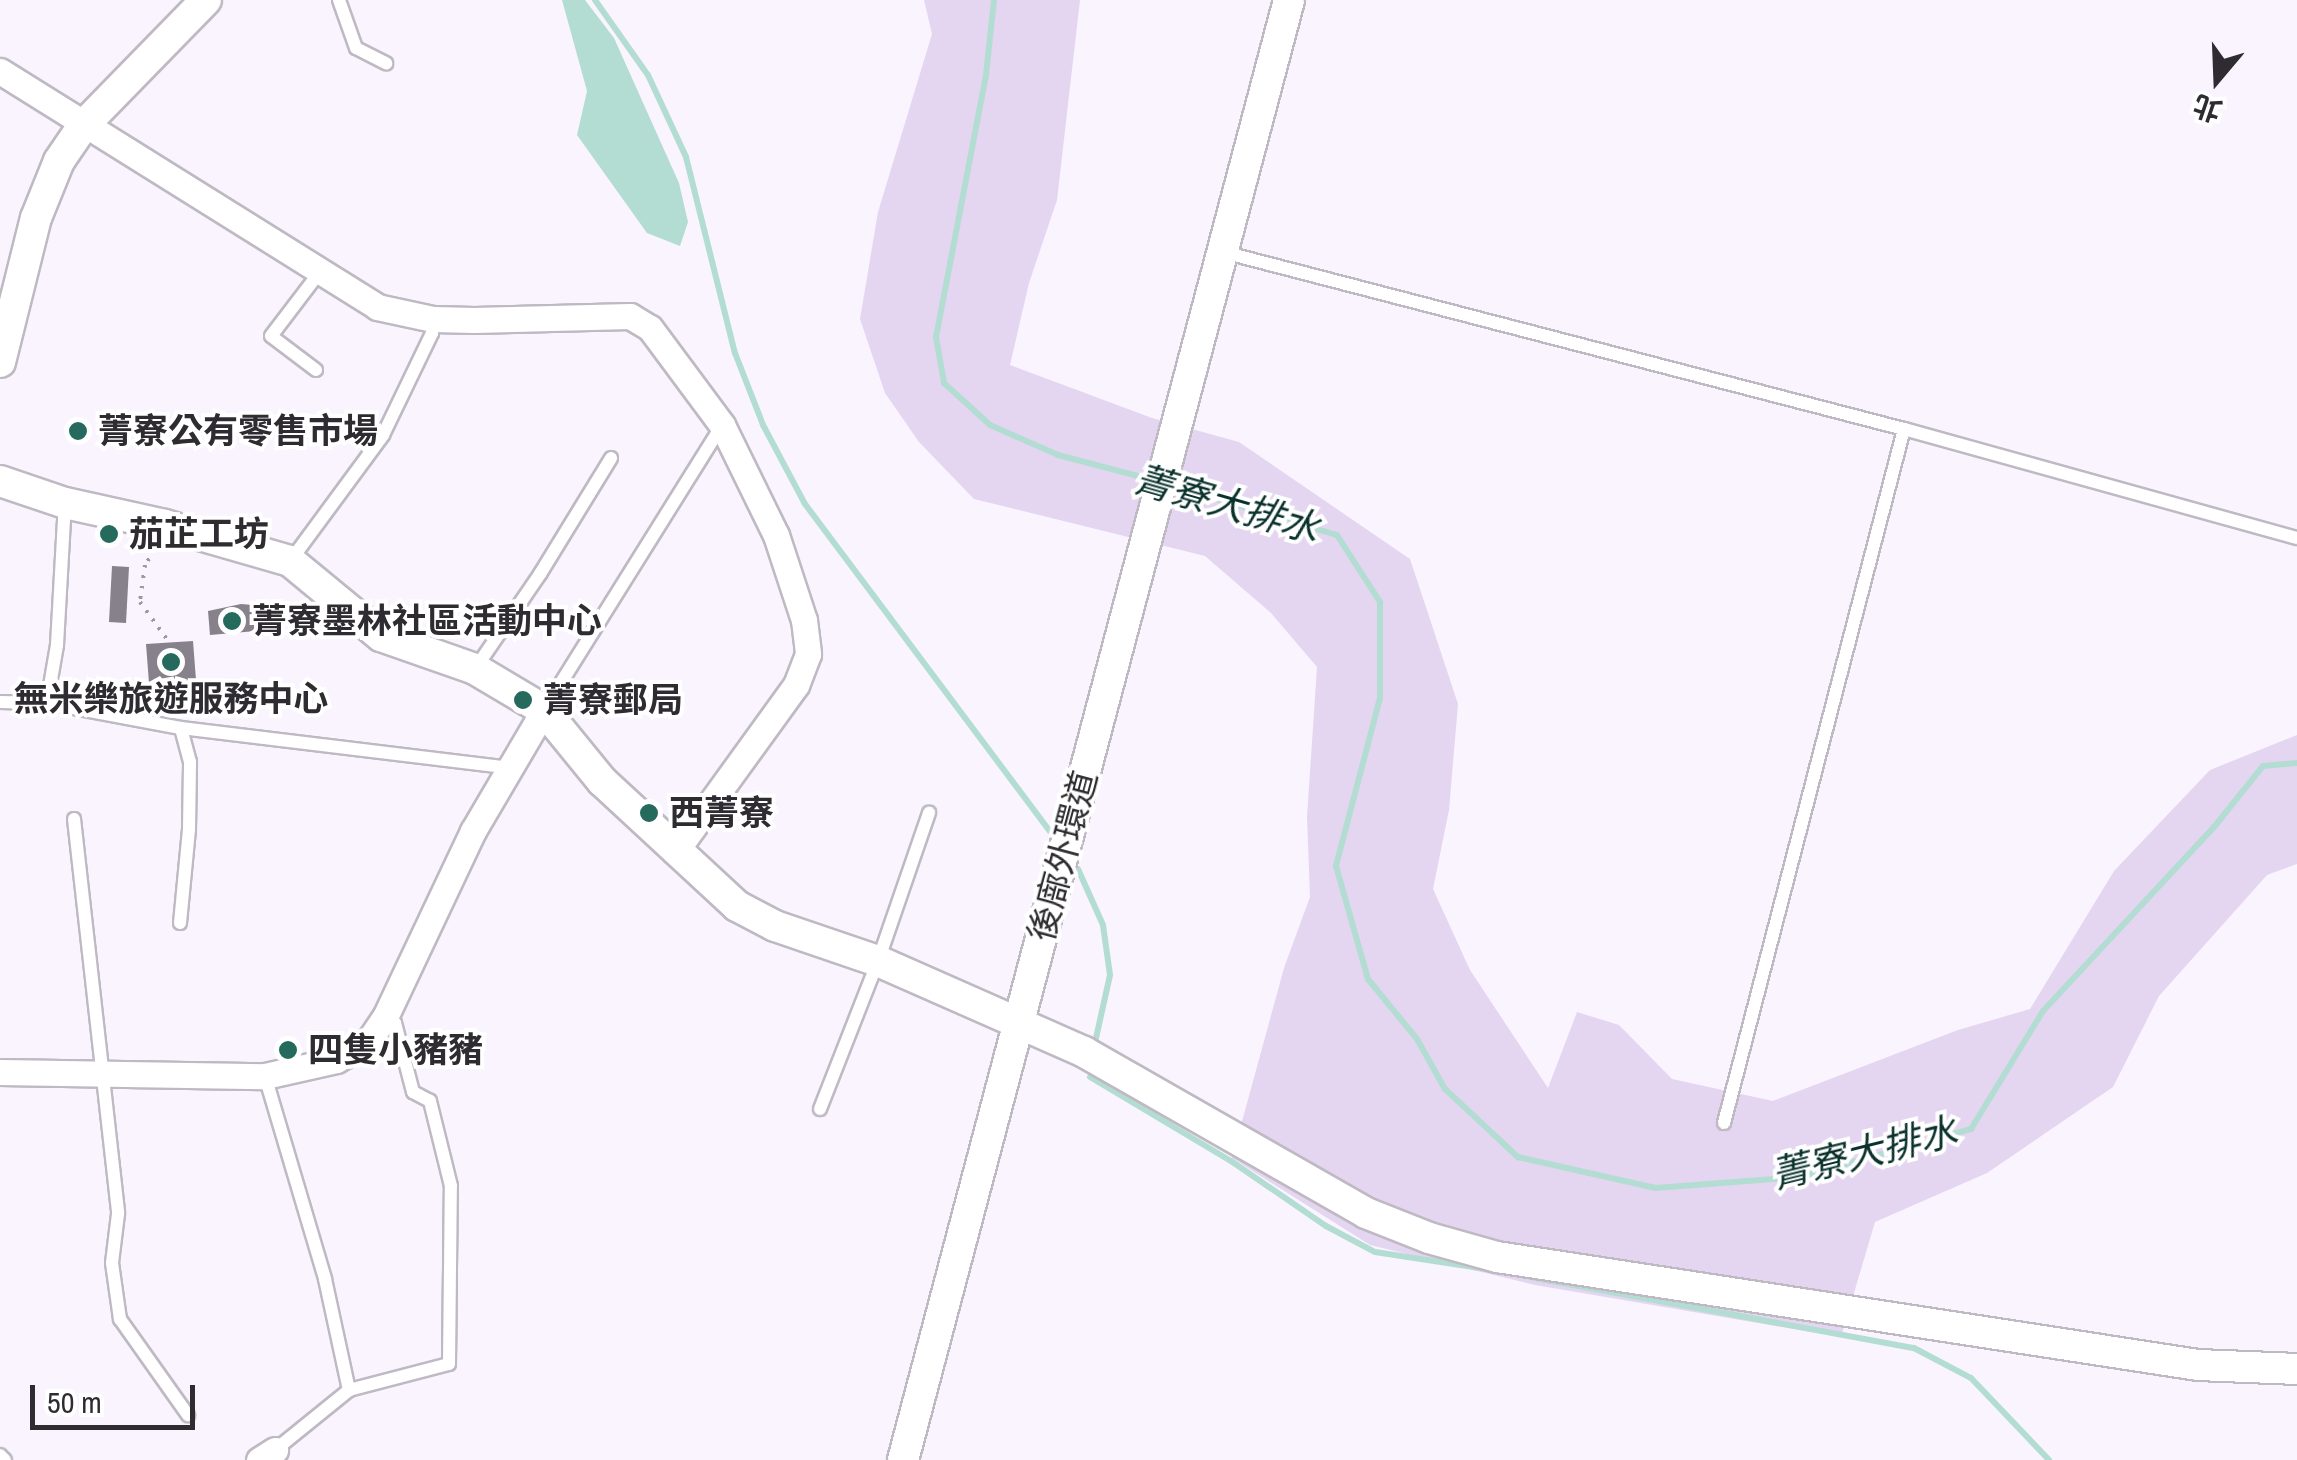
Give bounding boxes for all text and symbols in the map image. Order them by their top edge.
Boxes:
north arrow [2167,30,2267,130]
text: 北 [2188,86,2227,131]
place label: 菁寮公有零售市場 [98,410,378,452]
marker: 菁寮公有零售市場 [67,420,89,442]
water label: 菁寮大排水 [1129,456,1325,552]
place label: 茄芷工坊 [129,513,269,555]
marker: 茄芷工坊 [98,523,120,545]
place label: 菁寮墨林社區活動中心 [252,600,602,642]
marker: 菁寮墨林社區活動中心 [221,610,243,632]
marker: 無米樂旅遊服務中心 [160,651,182,673]
place label: 無米樂旅遊服務中心 [14,678,328,720]
place label: 菁寮郵局 [543,679,683,721]
marker: 菁寮郵局 [512,689,534,711]
street label: 後廍外環道 [1020,766,1106,946]
place label: 西菁寮 [669,792,774,834]
marker: 西菁寮 [638,802,660,824]
place label: 四隻小豬豬 [308,1029,483,1071]
marker: 四隻小豬豬 [277,1039,299,1061]
water label: 菁寮大排水 [1766,1108,1962,1198]
scale bar [35,1365,200,1427]
text: 50 m [47,1382,102,1422]

